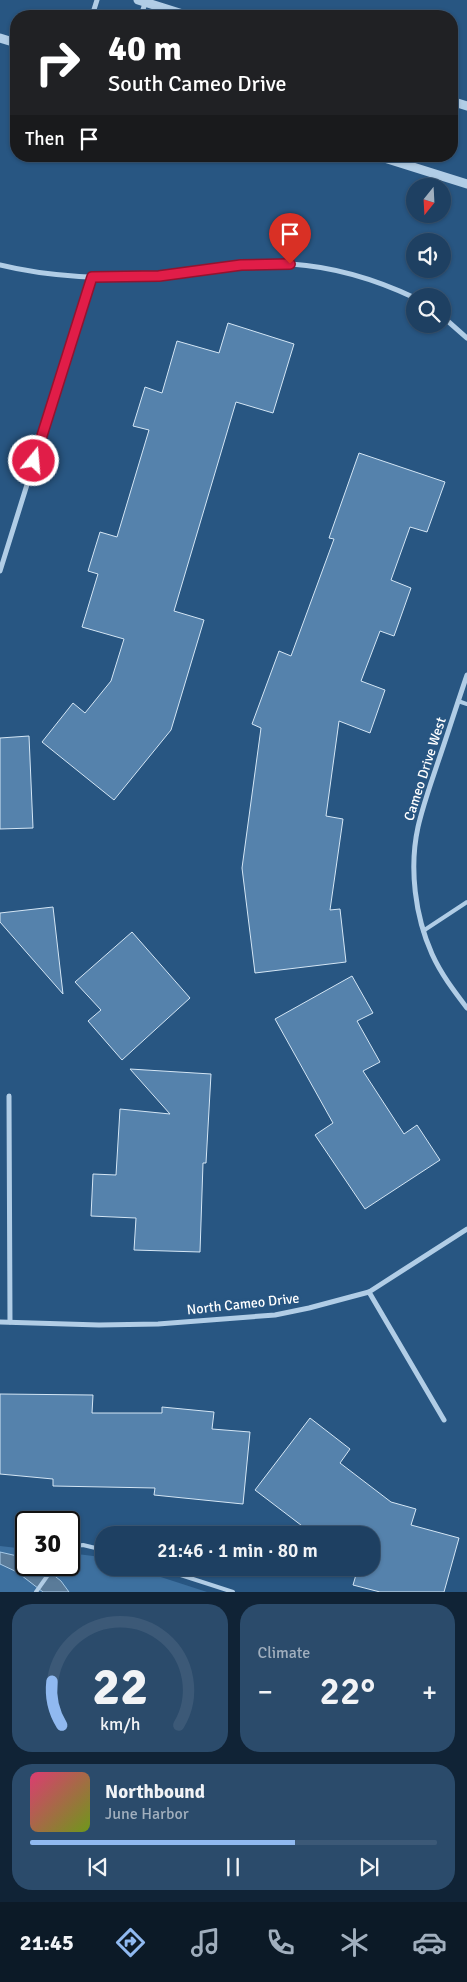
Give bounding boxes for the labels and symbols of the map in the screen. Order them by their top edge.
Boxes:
north arrow [406,178,451,222]
pin [269,213,311,264]
position arrow [7,434,59,486]
street label: Cameo Drive West [400,715,450,823]
street label: North Cameo Drive [186,1290,300,1318]
speed limit sign: 30 [15,1511,80,1576]

